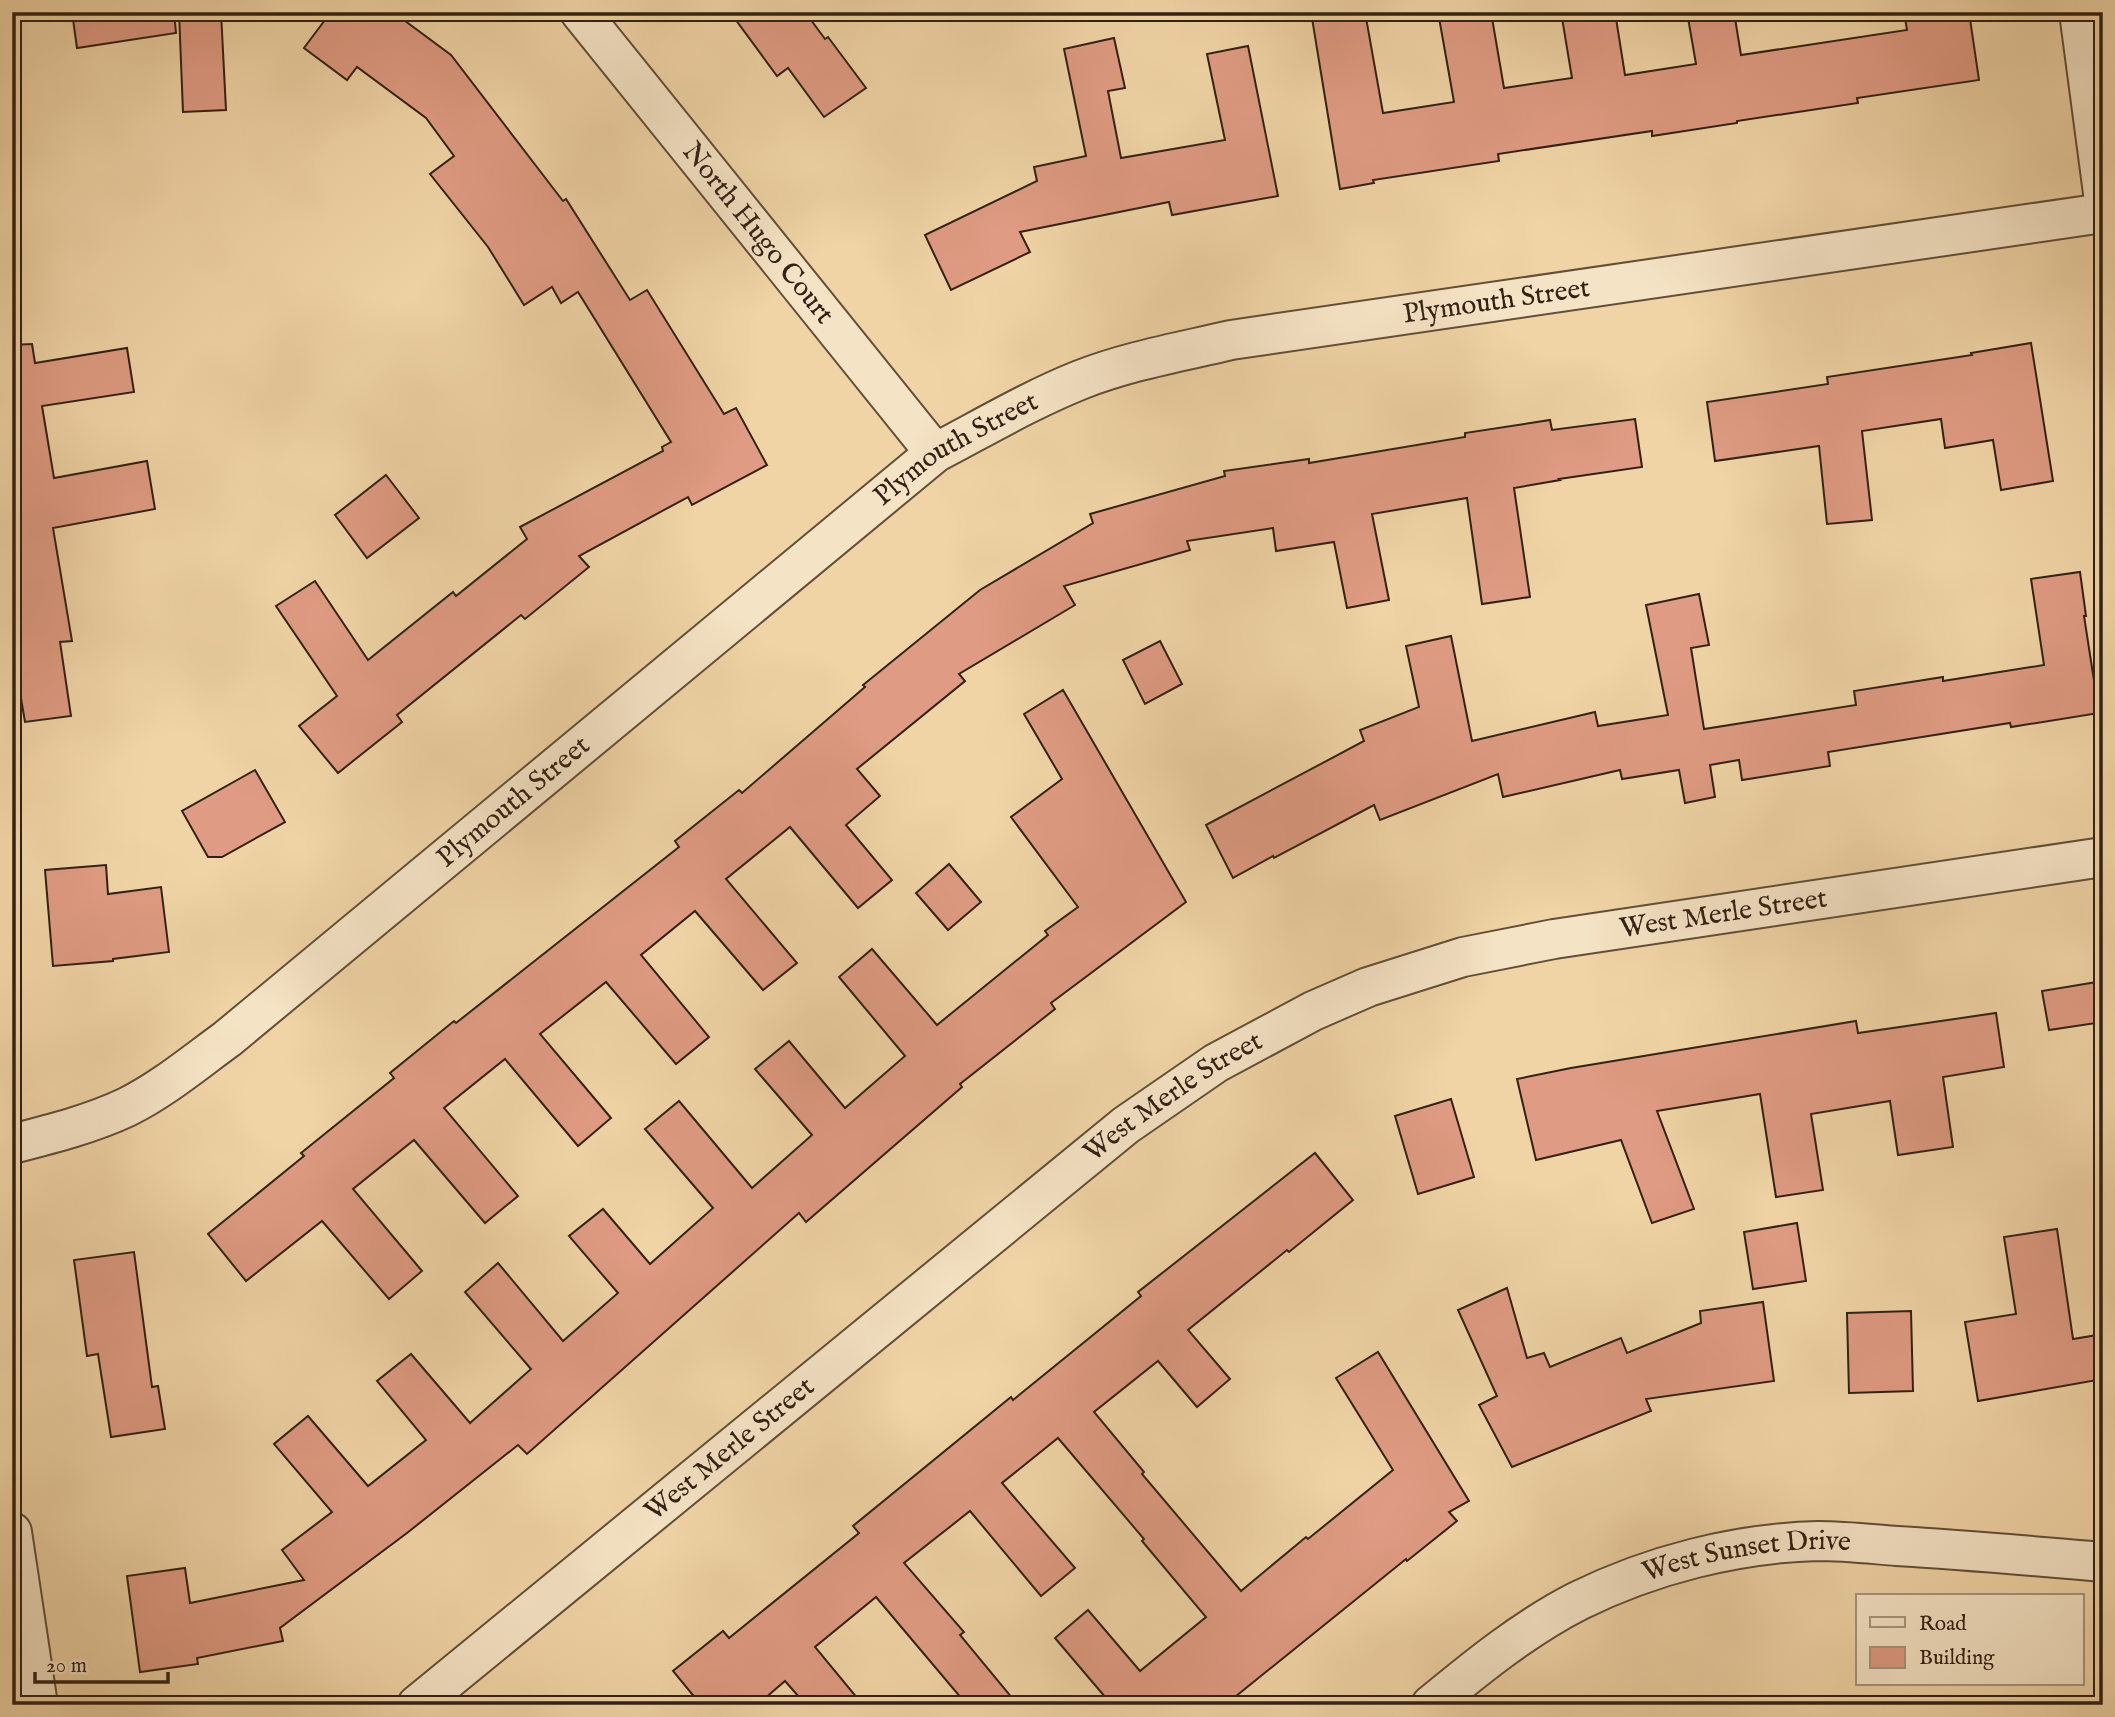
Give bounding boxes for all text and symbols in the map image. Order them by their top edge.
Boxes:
street label: North Hugo Court [674,135,842,331]
street label: Plymouth Street [1400,270,1593,332]
street label: Plymouth Street [867,384,1044,514]
street label: Plymouth Street [430,728,598,875]
street label: West Merle Street [1617,881,1830,946]
street label: West Merle Street [1077,1024,1269,1170]
street label: West Merle Street [638,1369,822,1529]
street label: West Sunset Drive [1638,1523,1852,1590]
legend [1856,1594,2084,1686]
text: Road [1919,1611,1967,1638]
scale bar [35,1640,168,1684]
text: Building [1919,1645,1995,1672]
text: 20 m [46,1653,87,1680]

